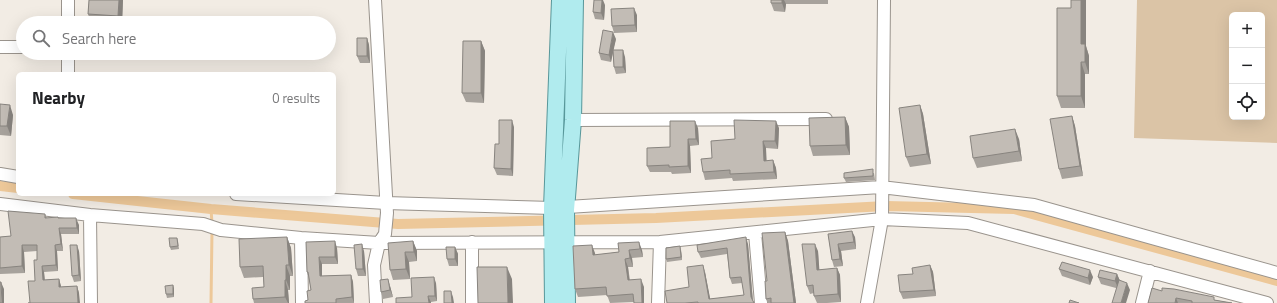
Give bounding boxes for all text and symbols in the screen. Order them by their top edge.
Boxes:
map controls [1229,12,1265,120]
button: + [1229,12,1265,48]
search box [16,16,336,60]
icon: search [30,27,52,49]
text: Search here [62,27,136,50]
button: − [1229,48,1265,84]
button: locate [1229,84,1265,120]
text: Nearby [32,85,85,111]
text: 0 results [272,88,320,108]

